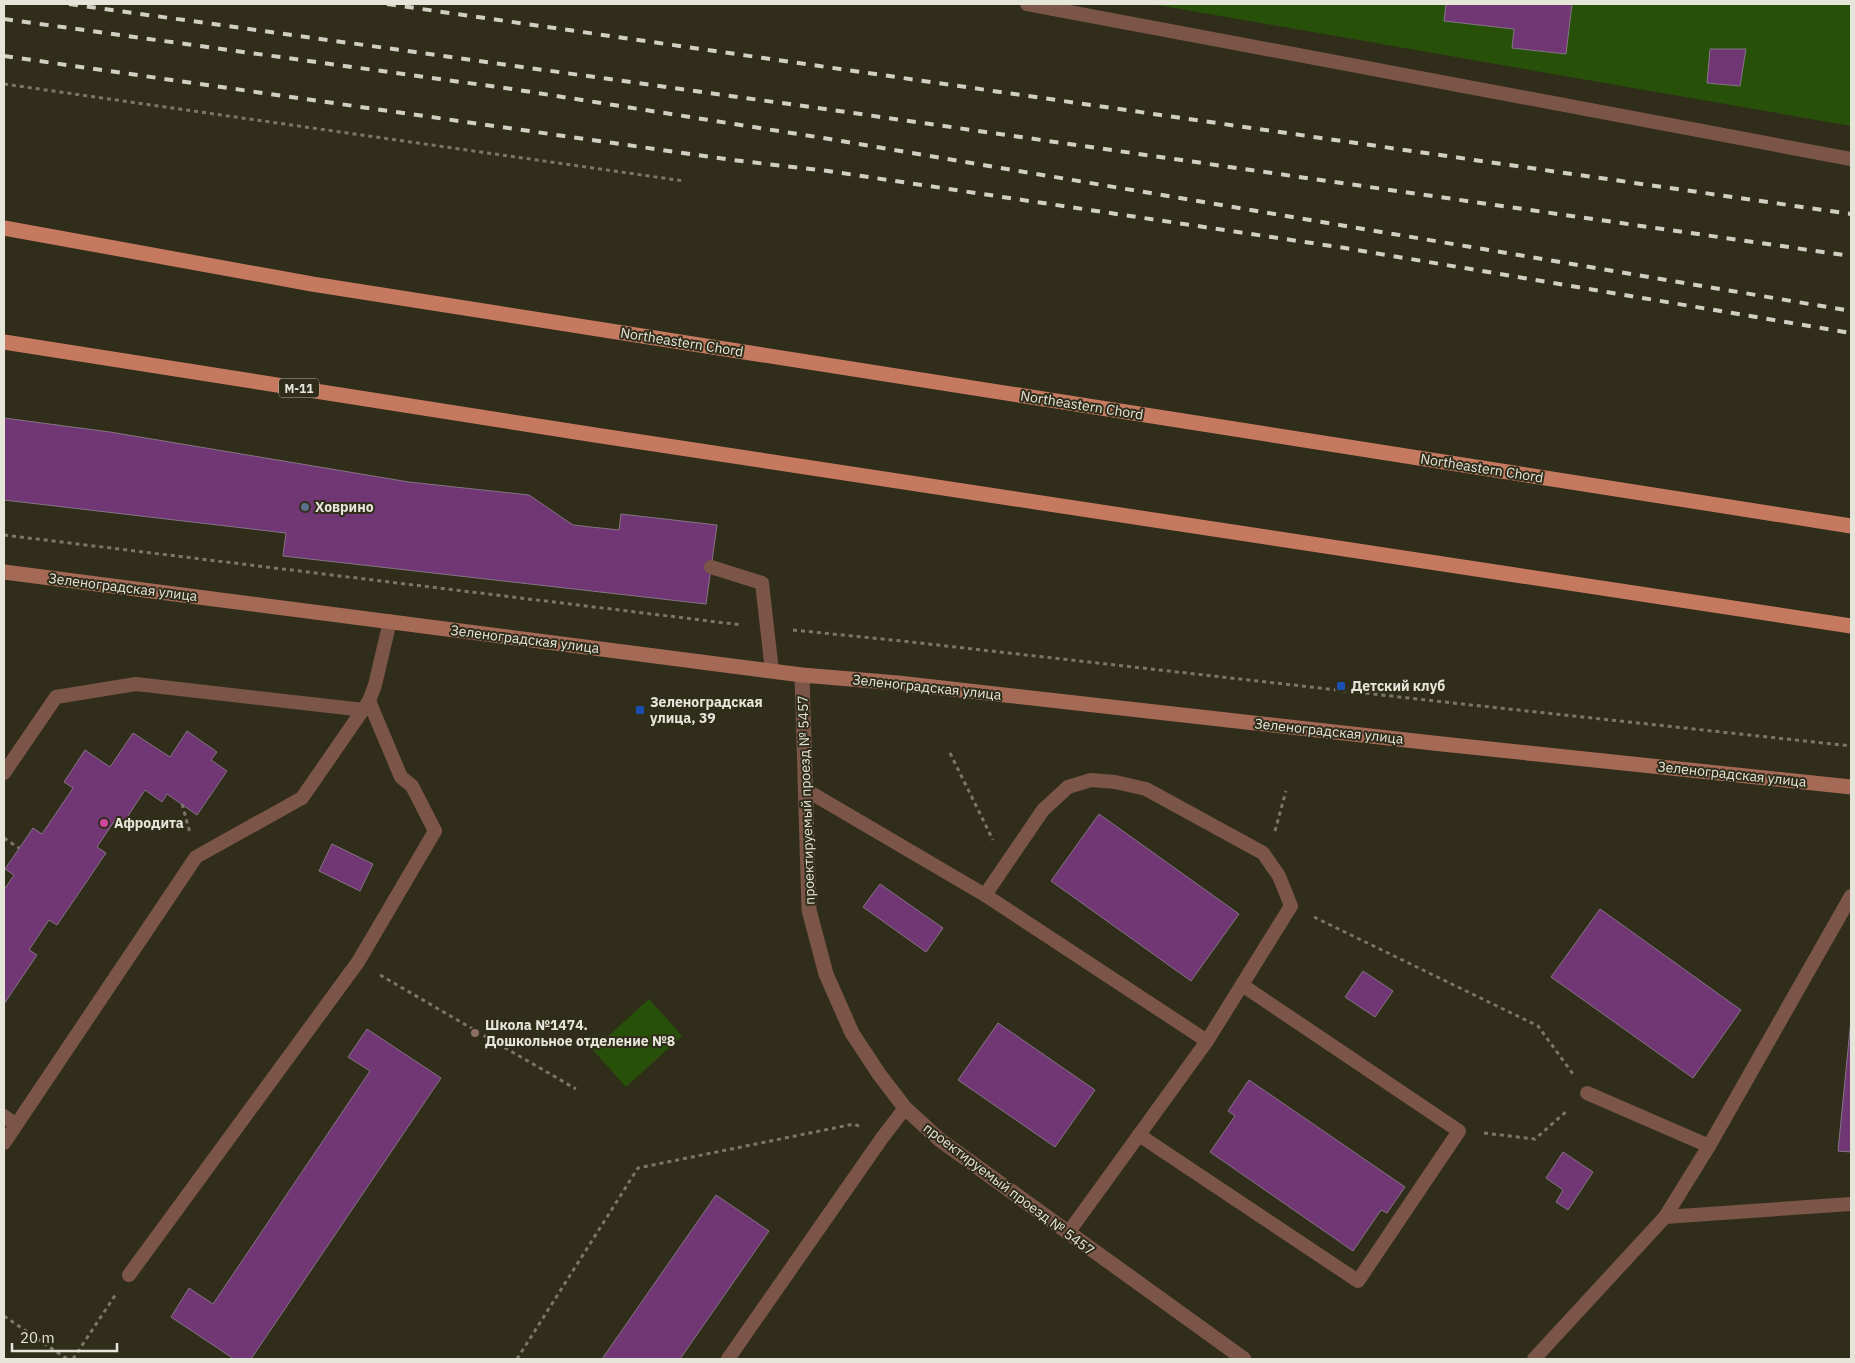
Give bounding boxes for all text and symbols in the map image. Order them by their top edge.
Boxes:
street label: Northeastern Chord [619,323,745,361]
road number: М-11 [279,378,319,398]
street label: Northeastern Chord [1019,386,1145,424]
street label: Northeastern Chord [1419,449,1545,487]
place label: Ховрино [315,498,374,516]
marker: Ховрино [299,501,311,513]
street label: Зеленоградская улица [48,569,199,605]
street label: Зеленоградская улица [450,621,601,657]
street label: Зеленоградская улица [852,670,1003,704]
place label: Детский клуб [1351,677,1445,695]
marker: Детский клуб [1335,680,1347,692]
place label: Зеленоградская улица, 39 [650,693,763,727]
street label: проектируемый проезд № 5457 [793,695,819,905]
marker: Зеленоградская улица, 39 [634,704,646,716]
street label: Зеленоградская улица [1254,714,1405,748]
street label: Зеленоградская улица [1657,757,1808,791]
place label: Афродита [114,814,184,832]
marker: Афродита [98,817,110,829]
place label: Школа №1474. Дошкольное отделение №8 [485,1016,675,1050]
marker: Школа №1474. Дошкольное отделение №8 [469,1027,481,1039]
street label: проектируемый проезд № 5457 [920,1119,1098,1259]
scale bar [12,1320,118,1352]
text: 20 m [20,1328,55,1347]

